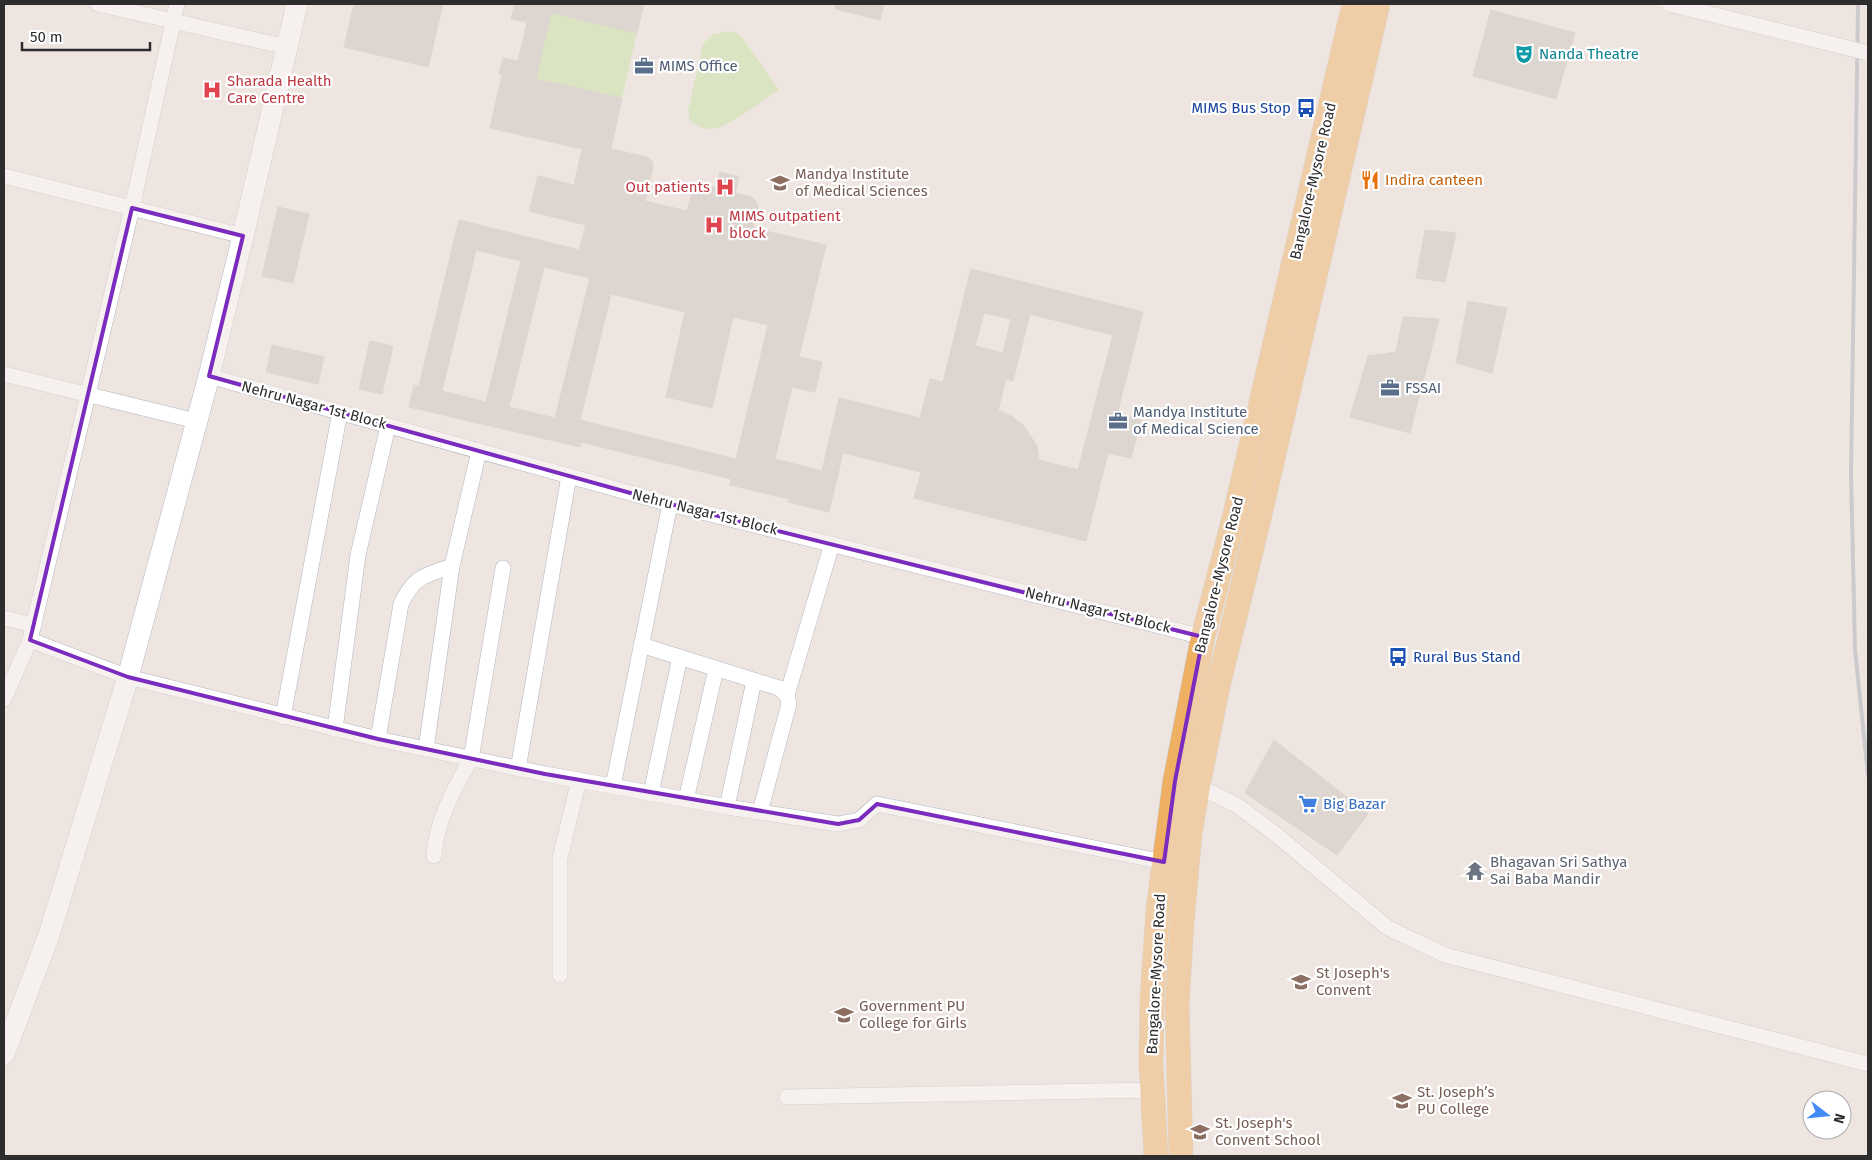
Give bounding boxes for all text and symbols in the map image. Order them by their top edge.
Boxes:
scale bar [22,20,150,52]
text: 50 m [30,28,63,46]
theatre icon: Nanda Theatre [1513,43,1535,65]
place label: Nanda Theatre [1539,45,1639,63]
office icon: MIMS Office [633,55,655,77]
place label: MIMS Office [659,57,738,75]
place label: Sharada Health Care Centre [227,72,332,107]
hospital icon: Sharada Health Care Centre [201,79,223,101]
bus stop icon: MIMS Bus Stop [1295,97,1317,119]
place label: MIMS Bus Stop [1191,99,1291,117]
street label: Bangalore-Mysore Road [1286,101,1340,261]
place label: Mandya Institute of Medical Sciences [795,165,928,200]
restaurant icon: Indira canteen [1359,169,1381,191]
place label: Indira canteen [1385,171,1483,189]
school or university icon: Mandya Institute of Medical Sciences [769,172,791,194]
hospital icon: Out patients [714,176,736,198]
place label: Out patients [626,178,710,196]
place label: MIMS outpatient block [729,207,841,242]
hospital icon: MIMS outpatient block [703,214,725,236]
street label: Nehru Nagar 1st Block [240,377,389,433]
office icon: FSSAI [1379,377,1401,399]
place label: FSSAI [1405,379,1441,397]
place label: Mandya Institute of Medical Science [1133,403,1259,438]
office icon: Mandya Institute of Medical Science [1107,410,1129,432]
street label: Nehru Nagar 1st Block [630,485,780,539]
street label: Bangalore-Mysore Road [1191,495,1247,655]
street label: Nehru Nagar 1st Block [1023,583,1173,637]
bus stop icon: Rural Bus Stand [1387,646,1409,668]
place label: Rural Bus Stand [1413,648,1521,666]
supermarket icon: Big Bazar [1297,793,1319,815]
place label: Big Bazar [1323,795,1386,813]
place label: Bhagavan Sri Sathya Sai Baba Mandir [1490,853,1627,888]
temple icon: Bhagavan Sri Sathya Sai Baba Mandir [1464,860,1486,882]
street label: Bangalore-Mysore Road [1143,893,1169,1055]
place label: St Joseph's Convent [1316,964,1390,999]
school or university icon: St Joseph's Convent [1290,971,1312,993]
place label: Government PU College for Girls [859,997,967,1032]
school or university icon: Government PU College for Girls [833,1004,855,1026]
place label: St. Joseph’s PU College [1417,1083,1495,1118]
school or university icon: St. Joseph’s PU College [1391,1090,1413,1112]
north arrow [1802,1090,1852,1140]
text: N [1830,1112,1848,1125]
place label: St. Joseph's Convent School [1215,1114,1321,1149]
school or university icon: St. Joseph's Convent School [1189,1121,1211,1143]

